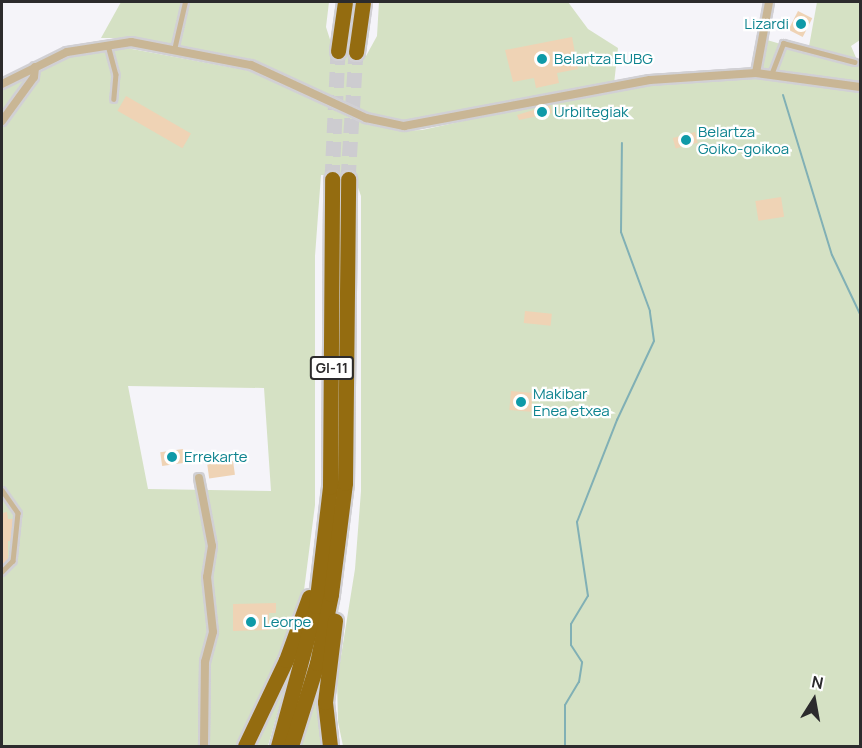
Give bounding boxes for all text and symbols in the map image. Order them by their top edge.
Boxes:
place label: Lizardi [744,15,789,33]
marker: Lizardi [794,17,808,31]
place label: Belartza EUBG [554,50,653,68]
marker: Belartza EUBG [535,52,549,66]
place label: Urbiltegiak [554,103,628,121]
marker: Urbiltegiak [535,105,549,119]
place label: Belartza Goiko-goikoa [698,122,789,157]
marker: Belartza Goiko-goikoa [679,133,693,147]
road number: GI-11 [310,357,354,379]
place label: Makibar Enea etxea [533,384,610,419]
marker: Makibar Enea etxea [514,395,528,409]
place label: Errekarte [184,448,248,466]
marker: Errekarte [165,450,179,464]
place label: Leorpe [263,613,311,631]
marker: Leorpe [244,615,258,629]
north arrow [784,670,844,730]
text: N [810,670,825,694]

